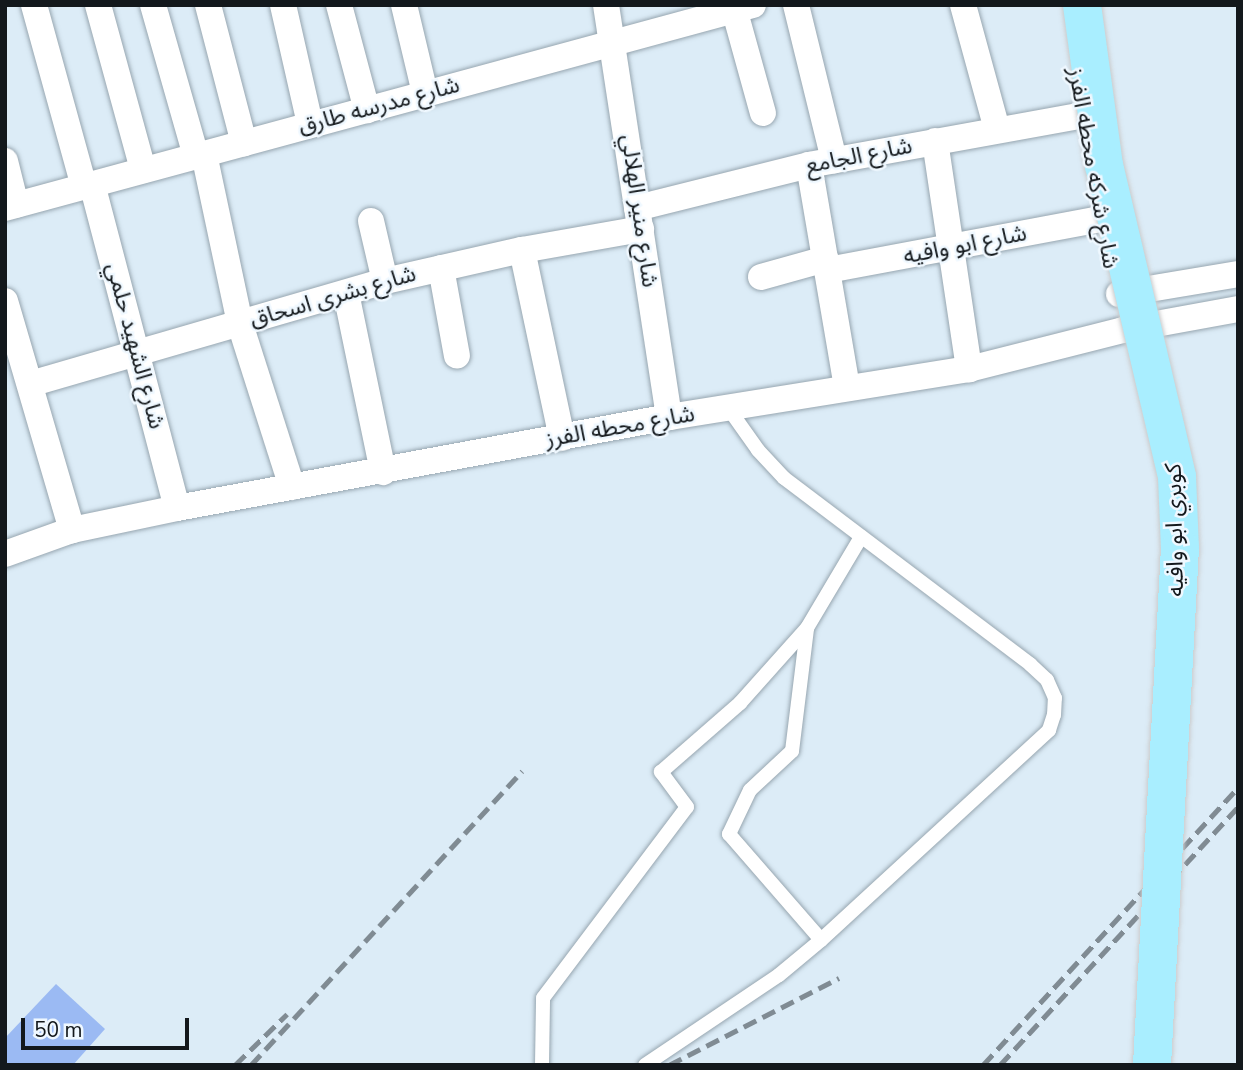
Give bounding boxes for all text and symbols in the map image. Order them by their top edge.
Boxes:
street label: شارع شركه محطه الفرز [1062,65,1124,271]
street label: شارع مدرسه طارق [295,71,463,141]
street label: شارع الجامع [803,132,915,180]
street label: شارع منير الهلالي [615,133,663,289]
street label: شارع ابو وافيه [901,220,1029,270]
street label: شارع الشهيد حلمي [100,260,170,432]
street label: شارع بشرى اسحاق [247,260,419,334]
street label: شارع محطه الفرز [543,400,697,454]
street label: كوبري ابو وافيه [1160,463,1190,597]
scale bar [24,1004,192,1048]
text: 50 m [34,1016,83,1044]

